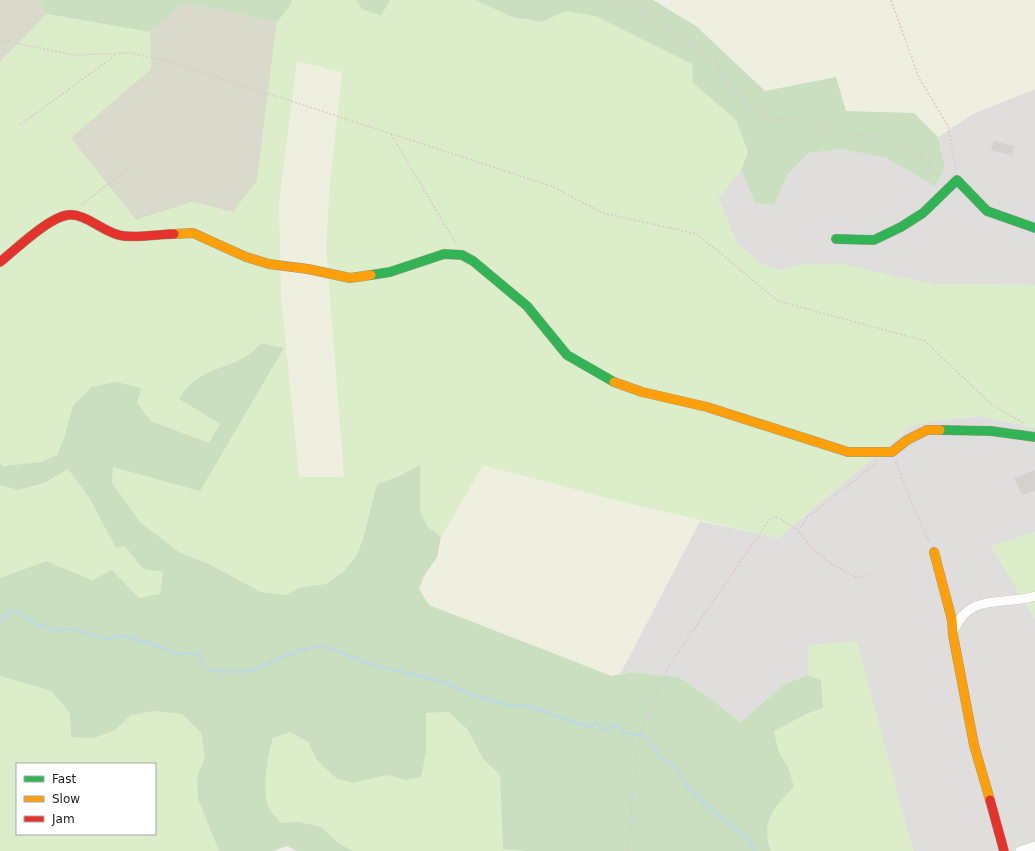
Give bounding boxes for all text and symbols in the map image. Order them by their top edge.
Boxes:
legend [16,763,156,835]
text: Fast [52,772,76,786]
text: Slow [52,792,80,806]
text: Jam [51,812,75,826]

